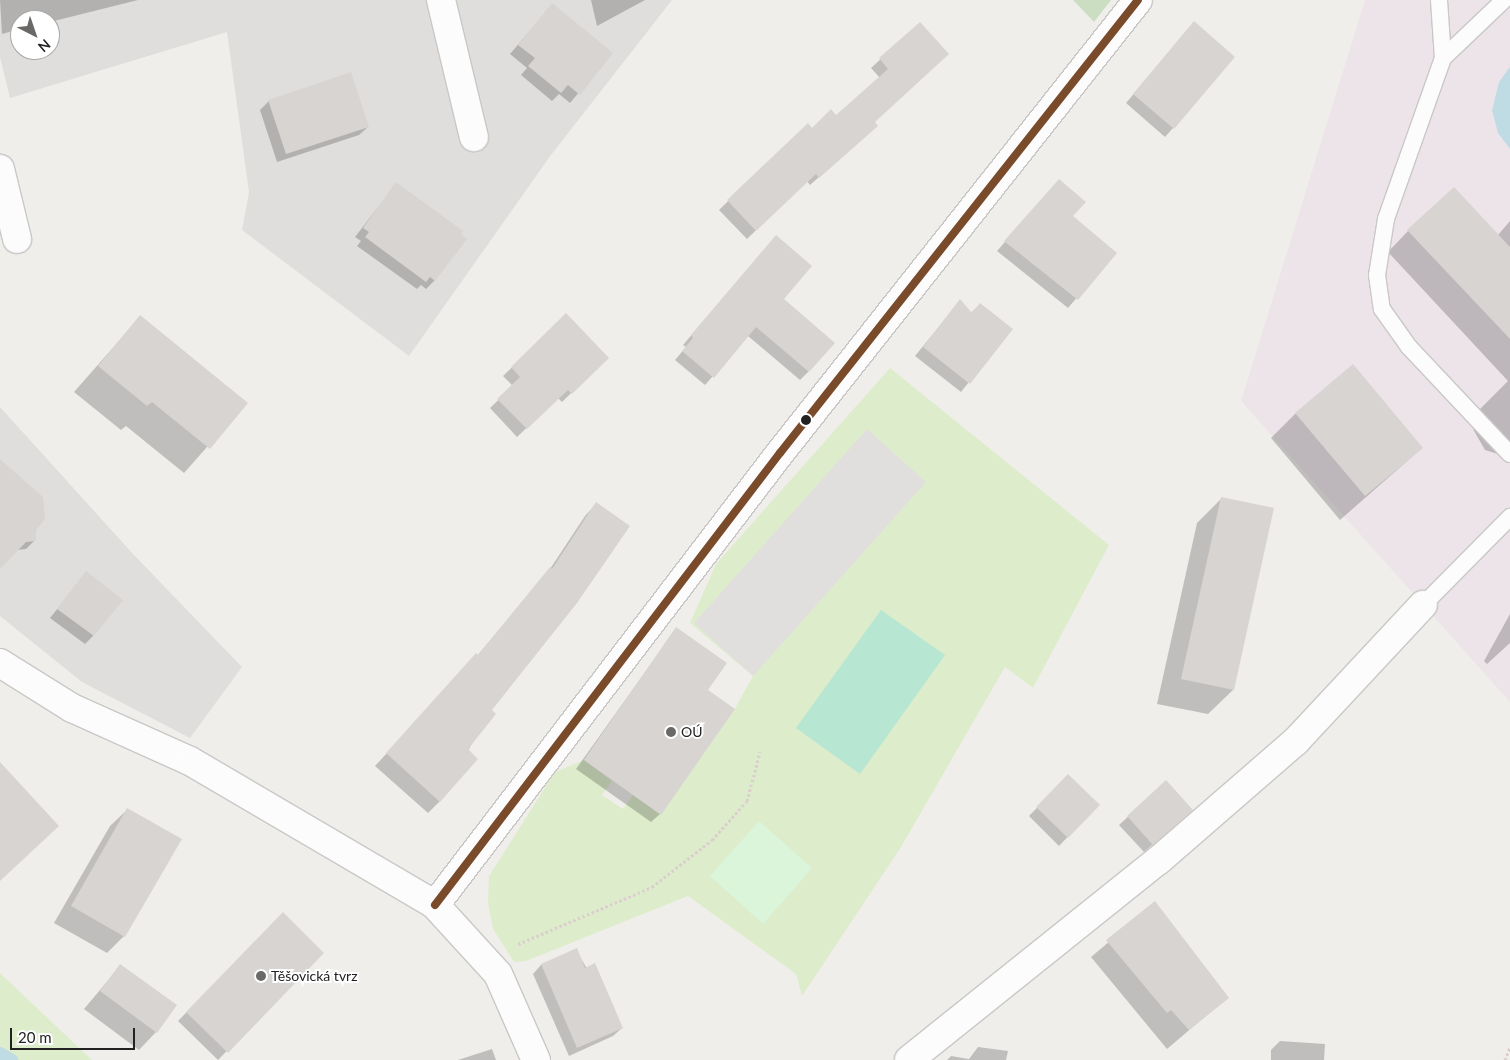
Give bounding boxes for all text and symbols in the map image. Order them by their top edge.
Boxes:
north arrow [10,10,60,60]
text: N [35,36,54,56]
unlabelled marker [801,415,811,425]
place label: OÚ [681,724,703,740]
marker: OÚ [665,726,677,738]
place label: Těšovická tvrz [271,968,358,984]
marker: Těšovická tvrz [255,970,267,982]
scale bar [12,1018,138,1050]
text: 20 m [18,1028,52,1046]

